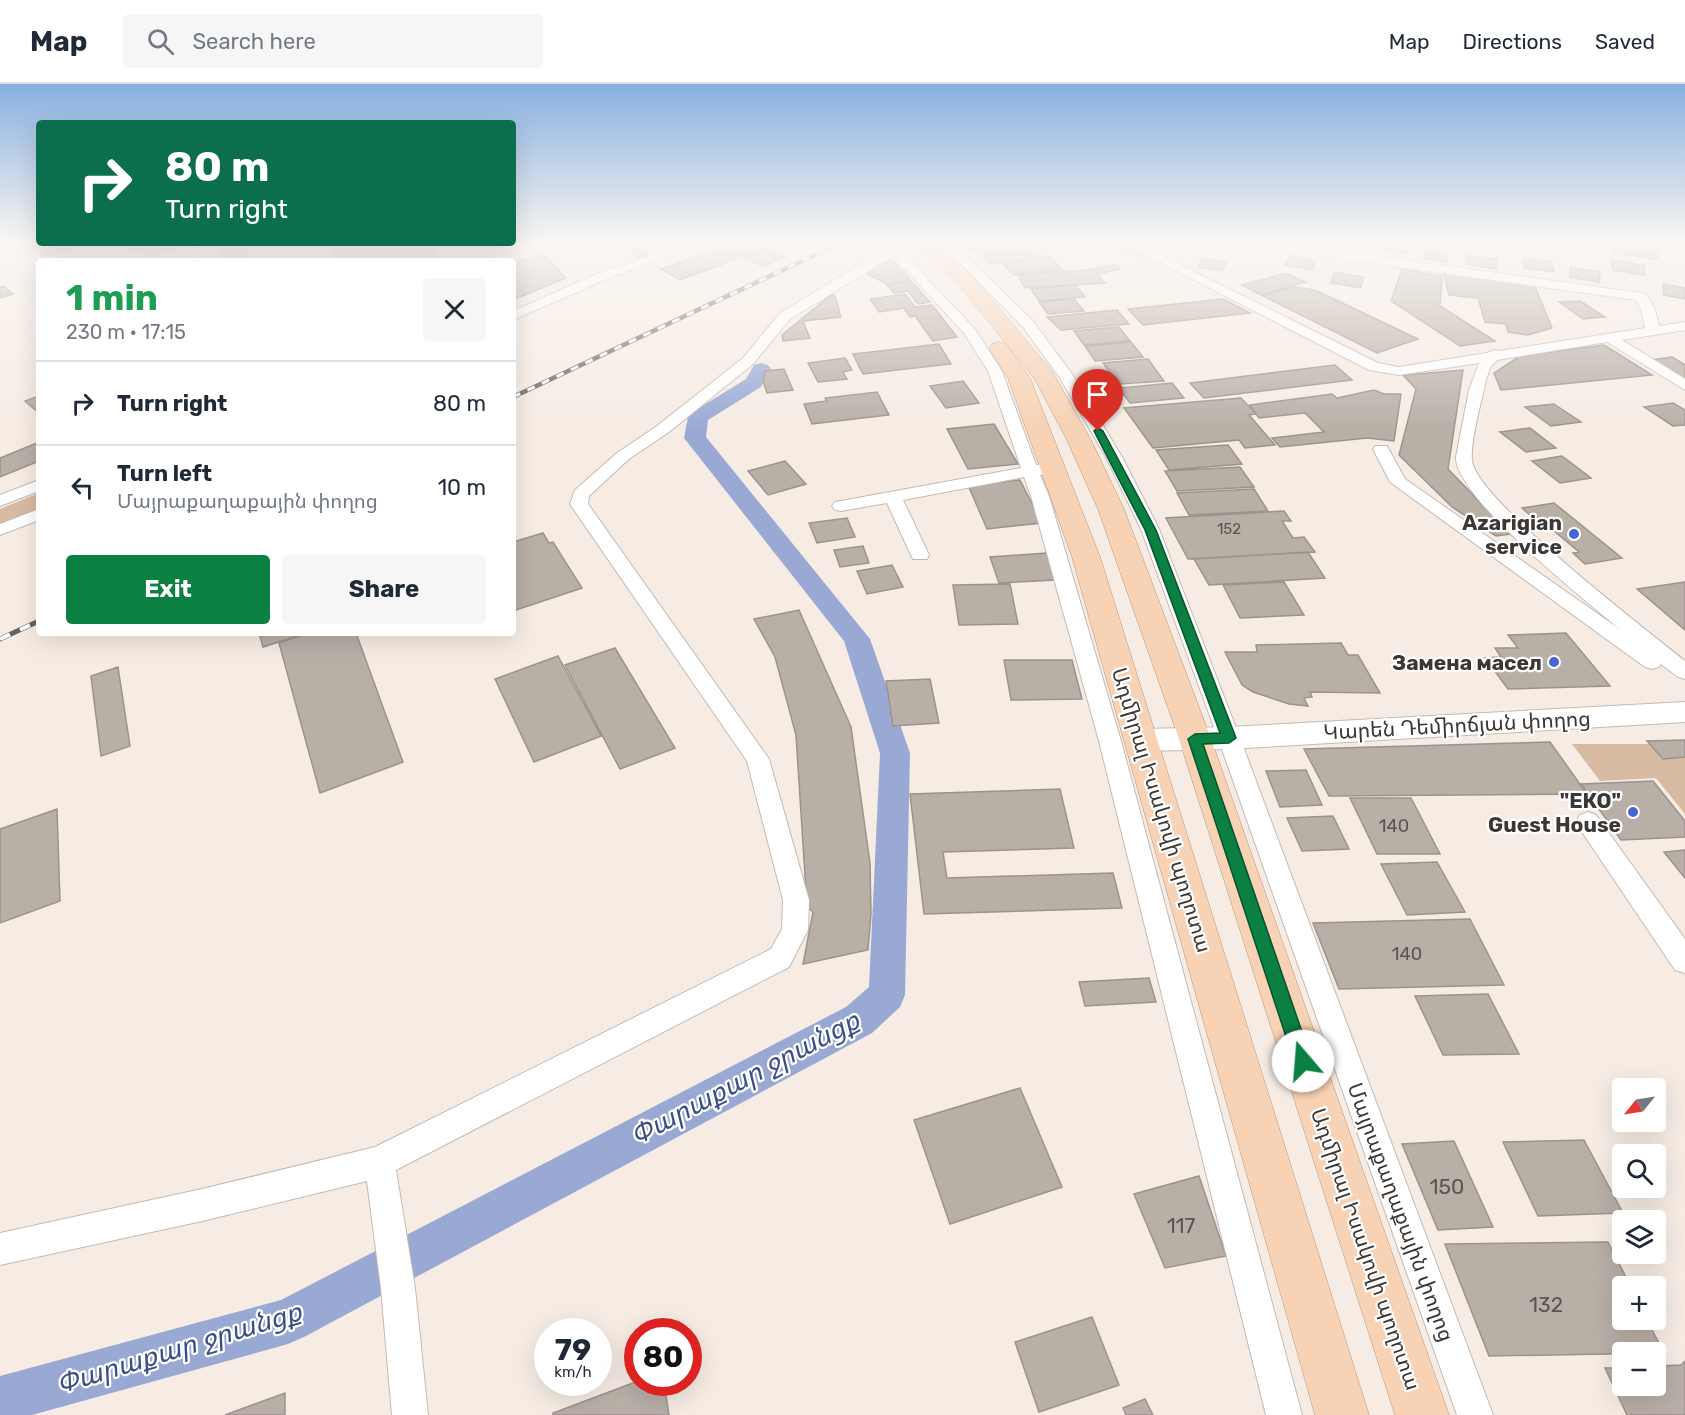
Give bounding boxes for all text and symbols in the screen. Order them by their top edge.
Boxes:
search box [123,14,543,68]
text: Map [30,25,87,58]
icon: search [144,25,177,58]
text: Search here [192,28,316,55]
text: Map [1389,29,1430,54]
text: Directions [1463,29,1562,54]
text: Saved [1595,29,1655,54]
text: 80 m [165,142,269,192]
icon: right [66,144,144,222]
text: Turn right [165,193,288,225]
text: 1 min [66,276,158,319]
button: close [423,278,486,341]
text: 230 m · 17:15 [66,320,186,344]
pin [1072,369,1123,431]
icon: arrive [1081,378,1114,411]
icon: right [66,387,99,420]
text: Turn right [117,390,227,417]
text: 80 m [433,390,486,417]
text: Turn left [117,460,212,487]
icon: left [66,471,99,504]
text: 10 m [438,474,486,501]
text: Մայրաքաղաքային փողոց [117,489,378,513]
place label: Azarigian service [1462,510,1562,559]
house number: 152 [1217,520,1241,538]
marker: Azarigian service [1567,527,1581,541]
button: Exit [66,555,270,624]
button: Share [282,555,486,624]
place label: Замена масел [1392,650,1542,675]
marker: Замена масел [1547,655,1561,669]
street label: Ադմիրալ Իսակովի պողոտա [1107,664,1217,956]
street label: Կարեն Դեմիրճյան փողոց [1323,706,1591,744]
place label: "ЕКО" Guest House [1488,788,1621,837]
marker: "ЕКО" Guest House [1626,805,1640,819]
house number: 140 [1379,815,1409,837]
house number: 140 [1392,943,1422,965]
water label: Փարաքար ջրանցք [625,1004,866,1152]
position arrow [1271,1029,1335,1093]
north arrow [1612,1078,1666,1132]
map controls [1612,1078,1666,1396]
street label: Մայրաքաղաքային փողոց [1342,1079,1460,1345]
street label: Ադմիրալ Իսակովի պողոտա [1306,1105,1426,1393]
button: search [1612,1144,1666,1198]
house number: 150 [1430,1174,1464,1199]
button: layers [1612,1210,1666,1264]
house number: 117 [1167,1213,1196,1238]
button: + [1612,1276,1666,1330]
house number: 132 [1529,1292,1563,1317]
water label: Փարաքար ջրանցք [53,1295,306,1401]
speed limit sign: 80 [624,1318,702,1396]
text: 79 [555,1332,591,1368]
button: − [1612,1342,1666,1396]
text: km/h [554,1363,592,1381]

